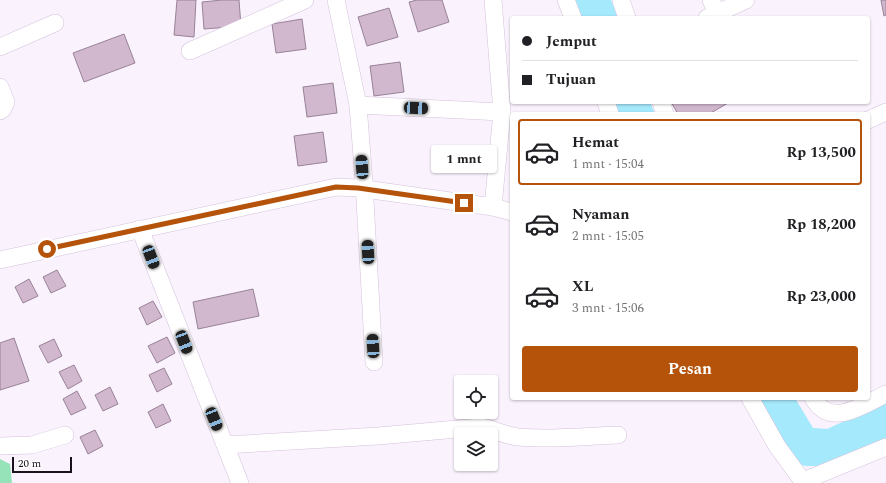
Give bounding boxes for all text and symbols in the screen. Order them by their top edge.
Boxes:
text: Jemput [546,30,597,53]
text: Tujuan [546,68,596,91]
car [404,101,428,115]
text: Hemat [572,131,619,154]
icon: car [524,134,560,170]
text: Rp 13,500 [786,141,856,164]
callout: 1 mnt [431,145,497,173]
text: 1 mnt [446,149,482,169]
text: 1 mnt · 15:04 [572,154,644,174]
car [355,155,369,179]
route end [455,194,473,212]
text: Nyaman [572,203,630,226]
icon: car [524,206,560,242]
text: Rp 18,200 [786,213,856,236]
text: 2 mnt · 15:05 [572,226,644,246]
route start [38,240,56,258]
car [361,240,375,264]
car [141,244,161,270]
text: XL [572,275,593,298]
icon: car [524,278,560,314]
text: Rp 23,000 [786,285,856,308]
text: 3 mnt · 15:06 [572,298,644,318]
car [174,329,194,355]
car [366,334,380,358]
button: Pesan [522,346,858,392]
map controls [454,375,498,471]
button: locate [454,375,498,419]
car [204,406,224,432]
button: layers [454,427,498,471]
scale bar [12,455,72,474]
text: 20 m [18,455,41,472]

